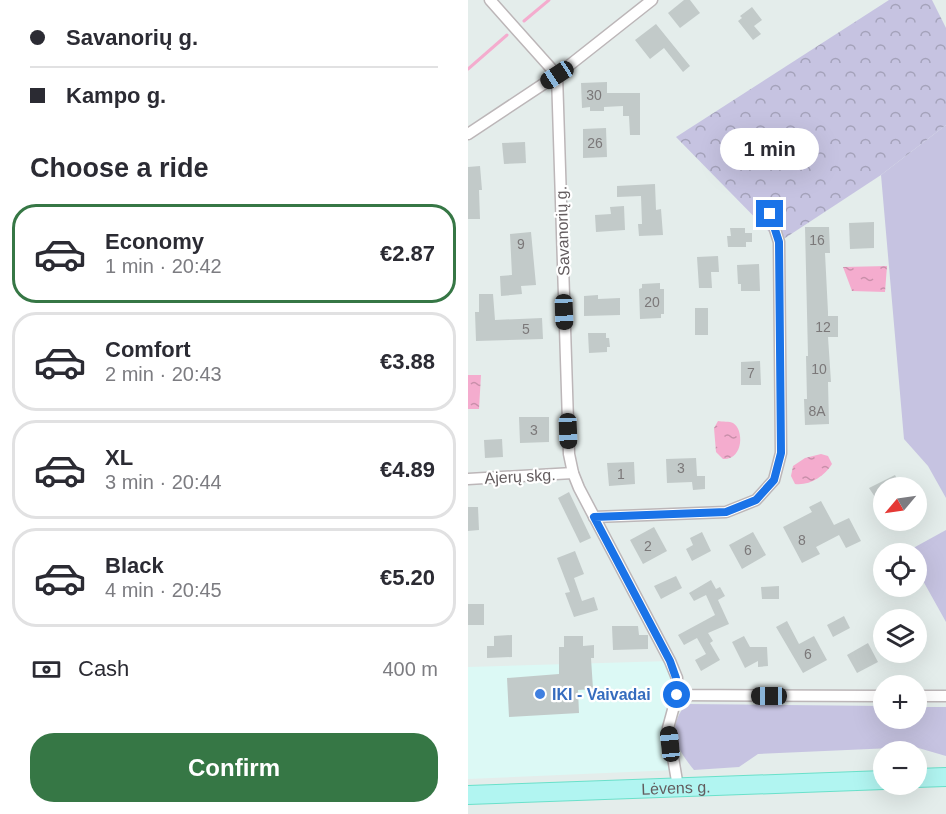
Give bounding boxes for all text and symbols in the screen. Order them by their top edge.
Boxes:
text: Savanorių g. [66,25,198,50]
car [537,58,577,92]
text: Kampo g. [66,83,166,108]
house number: 30 [586,87,602,103]
callout: 1 min [720,127,820,169]
house number: 26 [587,135,603,151]
text: 1 min [743,138,796,160]
text: Choose a ride [30,153,209,183]
street label: Savanorių g. [552,186,573,276]
route end [756,200,783,227]
icon: car [33,227,87,281]
text: Economy [105,229,204,254]
house number: 16 [809,232,825,248]
house number: 9 [517,236,525,252]
text: €2.87 [380,241,435,266]
text: 1 min · 20:42 [105,255,222,277]
car [554,294,574,330]
house number: 20 [644,294,660,310]
house number: 12 [815,319,831,335]
house number: 5 [522,321,530,337]
icon: car [33,335,87,389]
text: Comfort [105,337,191,362]
text: €3.88 [380,349,435,374]
house number: 10 [811,361,827,377]
text: 2 min · 20:43 [105,363,222,385]
house number: 7 [747,365,755,381]
house number: 8A [808,403,826,419]
car [558,413,578,449]
house number: 3 [530,422,538,438]
icon: car [33,443,87,497]
text: XL [105,445,133,470]
text: €4.89 [380,457,435,482]
house number: 3 [677,460,685,476]
street label: Ajerų skg. [484,466,556,487]
house number: 1 [617,466,625,482]
text: 3 min · 20:44 [105,471,222,493]
north arrow [873,477,927,531]
map controls [873,477,927,795]
house number: 8 [798,532,806,548]
house number: 2 [644,538,652,554]
house number: 6 [744,542,752,558]
button: locate [873,543,927,597]
icon: car [33,551,87,605]
text: Black [105,553,164,578]
text: €5.20 [380,565,435,590]
text: 4 min · 20:45 [105,579,222,601]
button: layers [873,609,927,663]
house number: 6 [804,646,812,662]
icon: cash [30,653,63,686]
text: Cash [78,656,129,681]
text: 400 m [382,658,438,680]
button: + [873,675,927,729]
route start [663,681,690,708]
place label: IKI - Vaivadai [552,686,651,703]
marker: IKI - Vaivadai [533,687,547,701]
car [751,687,787,705]
car [659,725,681,763]
button: Confirm [30,733,438,802]
button: − [873,741,927,795]
street label: Lėvens g. [641,778,711,798]

